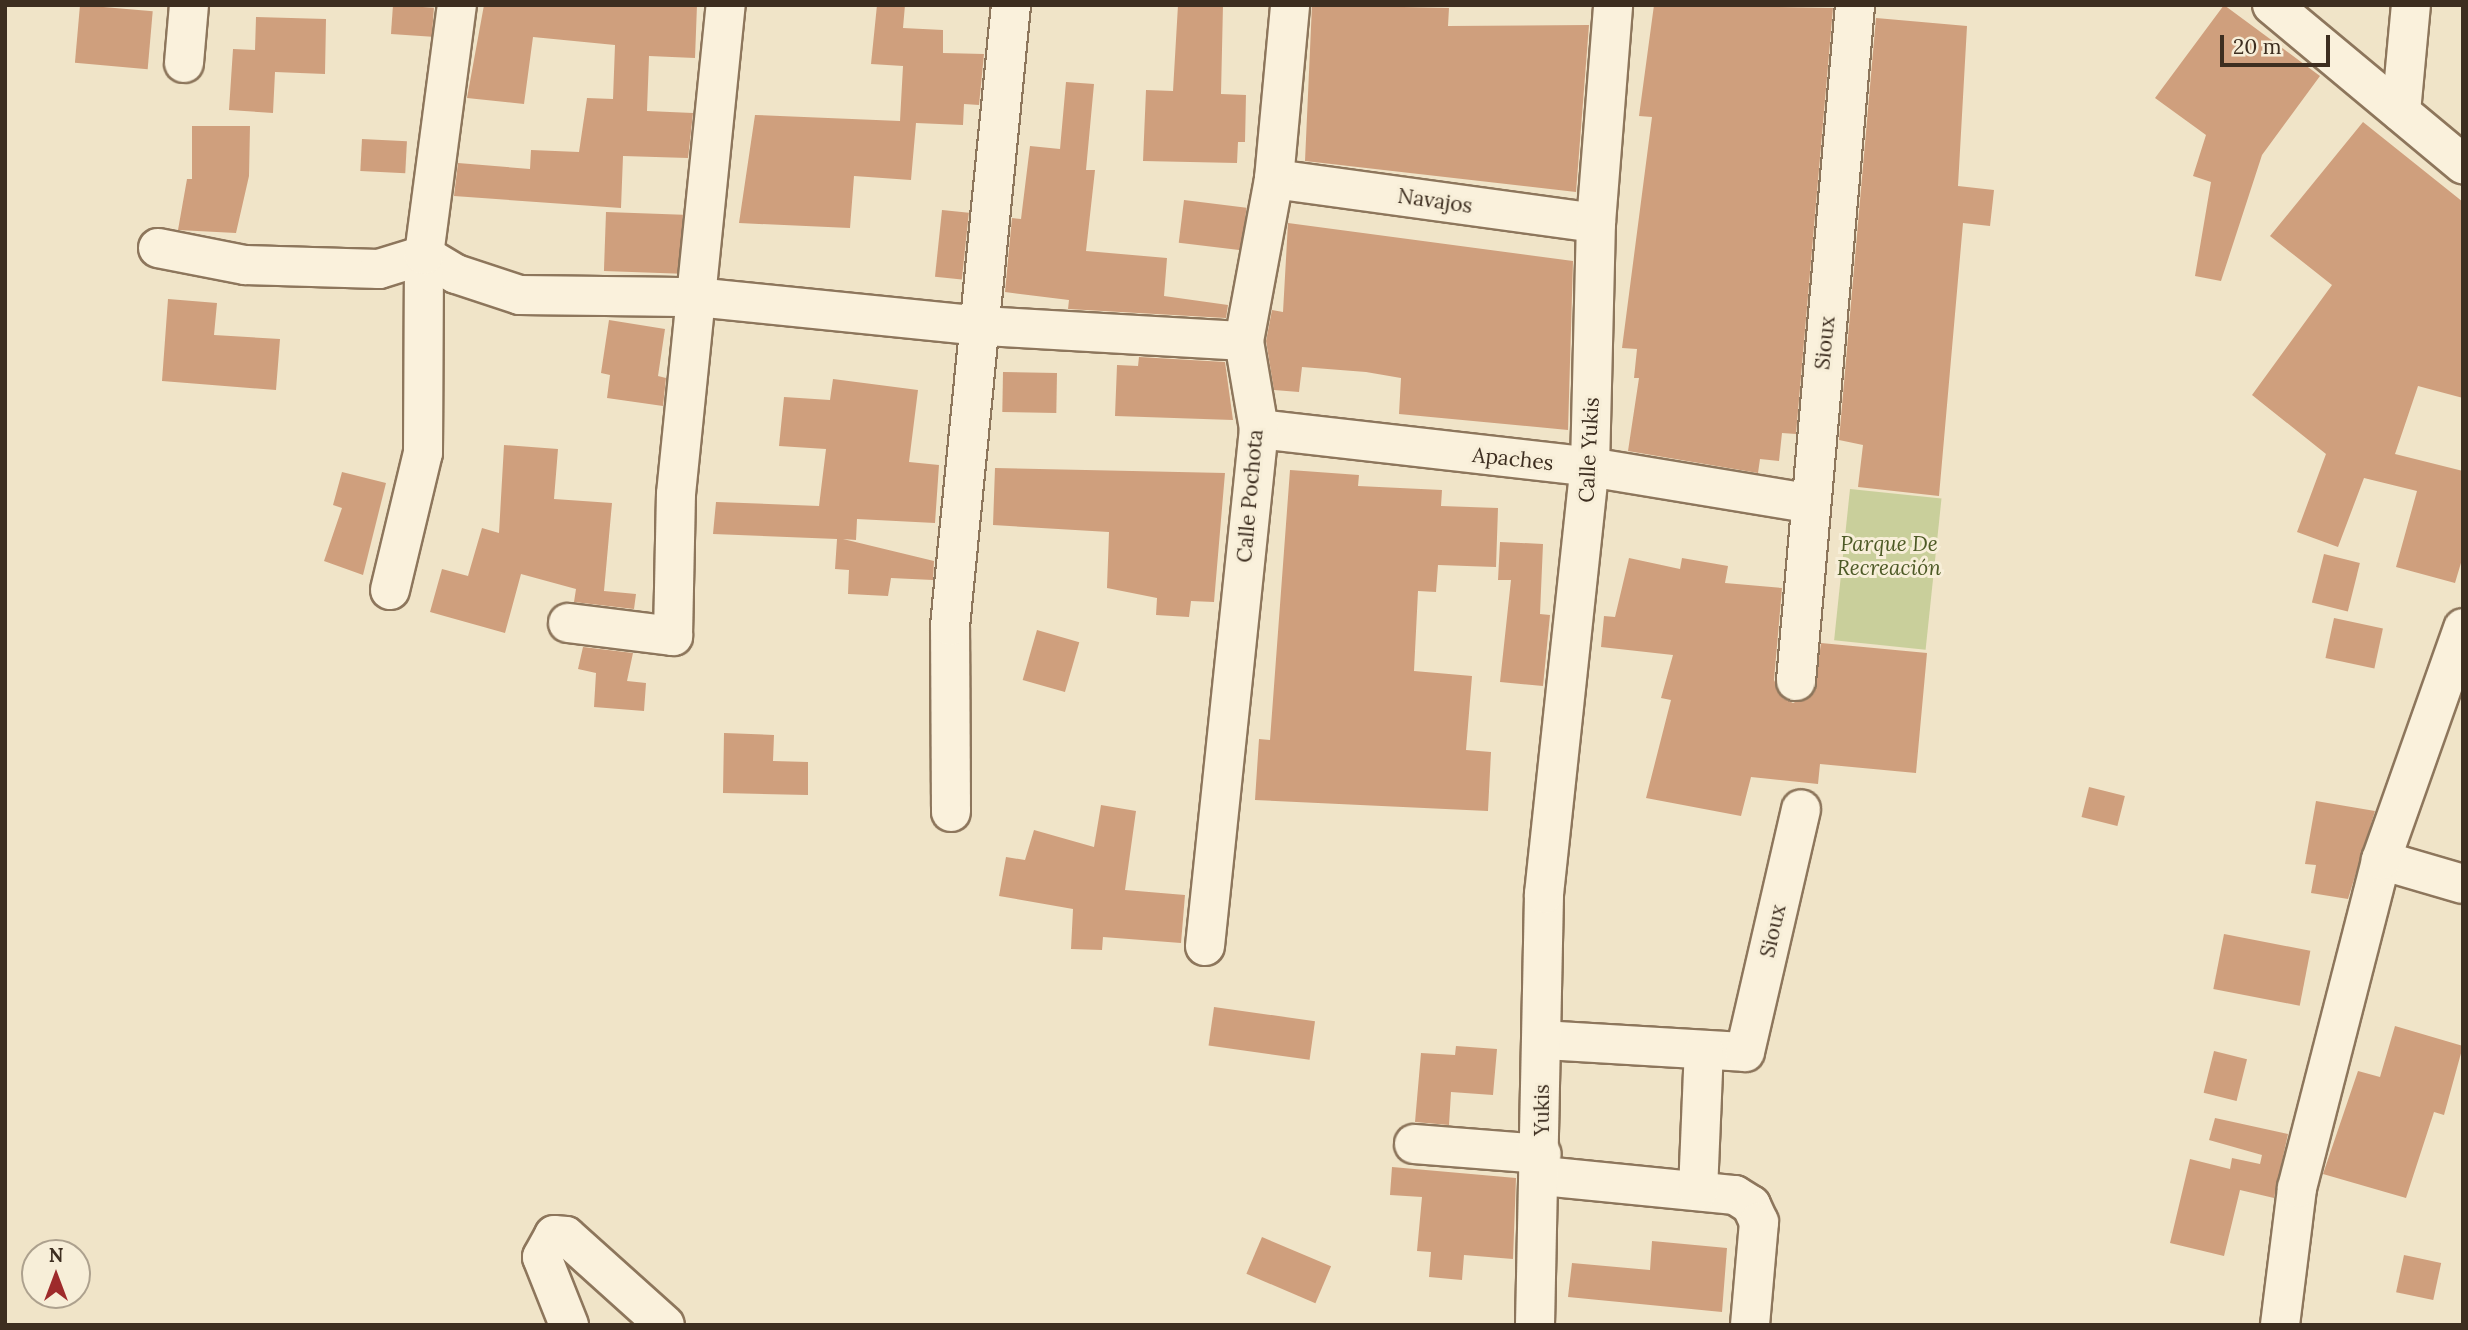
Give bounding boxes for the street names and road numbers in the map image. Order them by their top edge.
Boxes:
street label: Navajos [1396,183,1474,219]
street label: Sioux [1810,315,1840,371]
street label: Calle Yukis [1574,397,1604,503]
street label: Calle Pochota [1232,428,1268,564]
street label: Apaches [1471,442,1555,476]
street label: Sioux [1755,902,1791,960]
street label: Yukis [1529,1084,1555,1136]

